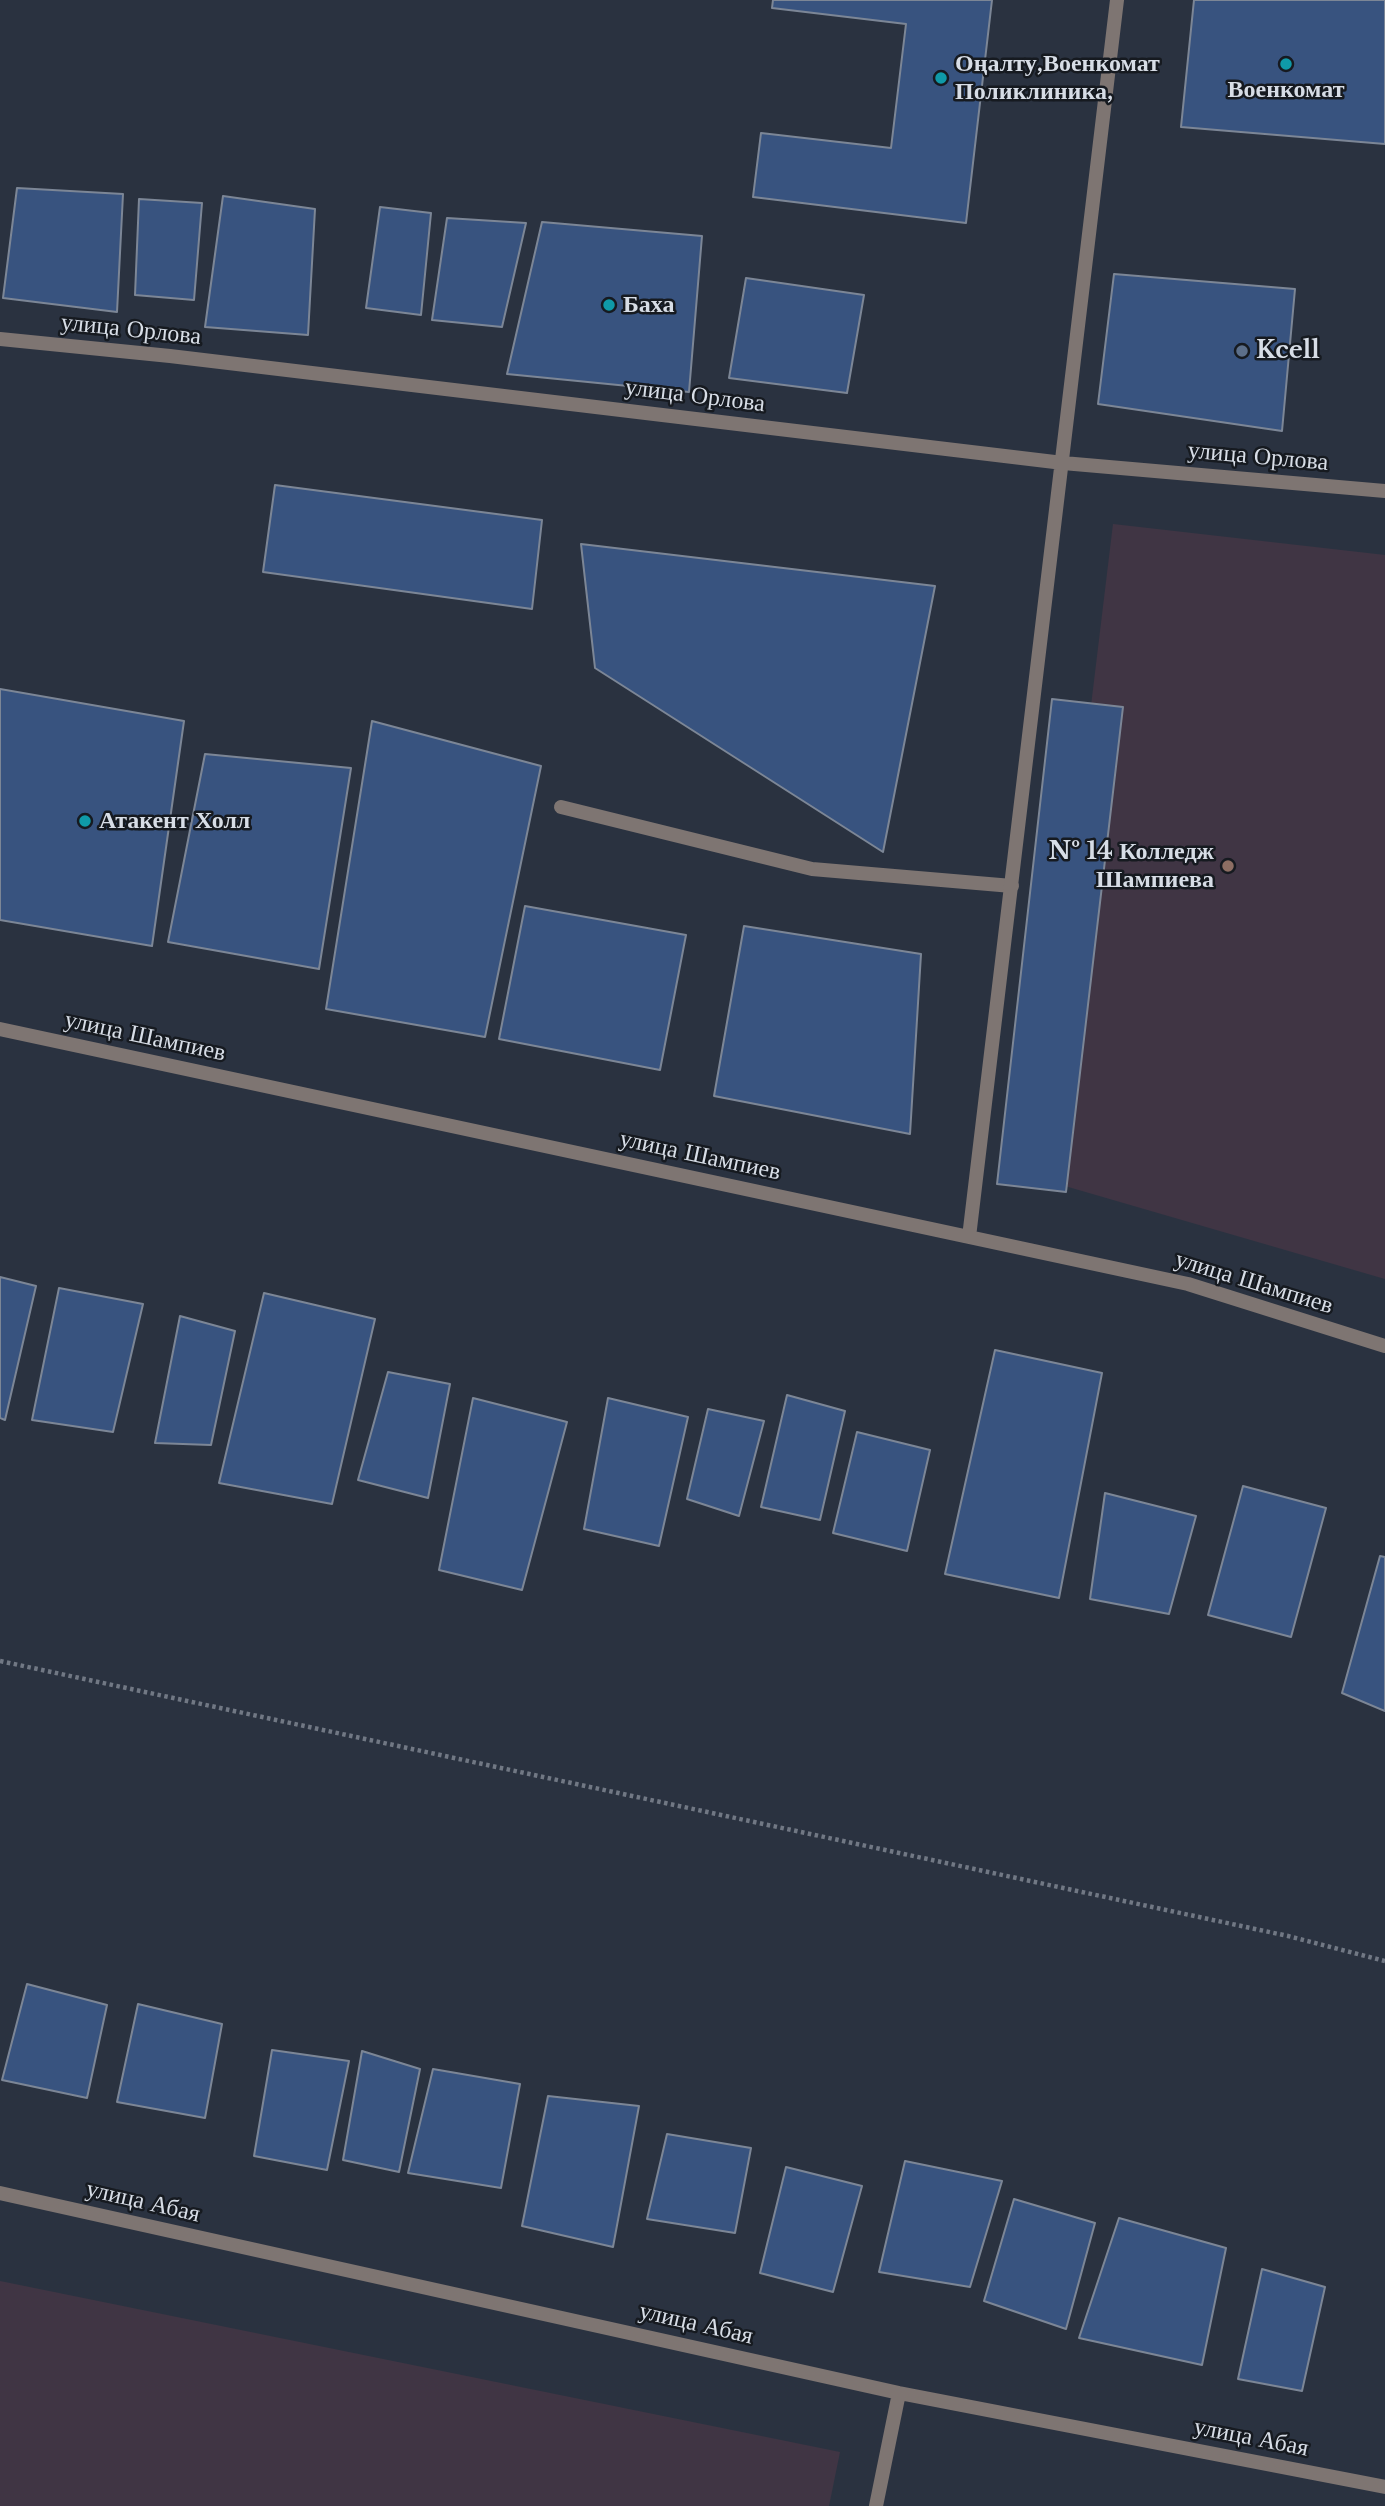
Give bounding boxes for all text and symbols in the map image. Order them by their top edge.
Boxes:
place label: Оңалту,Военкомат Поликлиника, [955,50,1160,106]
marker: Военкомат [1278,56,1294,72]
marker: Оңалту,Военкомат Поликлиника, [933,70,949,86]
place label: Военкомат [1228,76,1344,104]
place label: Баха [623,291,675,319]
marker: Баха [601,297,617,313]
street label: улица Орлова [59,308,203,352]
place label: Kcell [1256,337,1320,365]
marker: Kcell [1234,343,1250,359]
street label: улица Орлова [623,373,767,419]
street label: улица Орлова [1187,437,1329,477]
place label: Атакент Холл [99,807,250,835]
marker: Атакент Холл [77,813,93,829]
place label: № 14 Колледж Шампиева [1048,838,1214,894]
marker: № 14 Колледж Шампиева [1220,858,1236,874]
street label: улица Шампиев [62,1006,228,1068]
street label: улица Шампиев [617,1125,783,1187]
street label: улица Шампиев [1171,1245,1337,1321]
street label: улица Абая [83,2175,203,2229]
street label: улица Абая [636,2297,756,2351]
street label: улица Абая [1191,2413,1311,2463]

